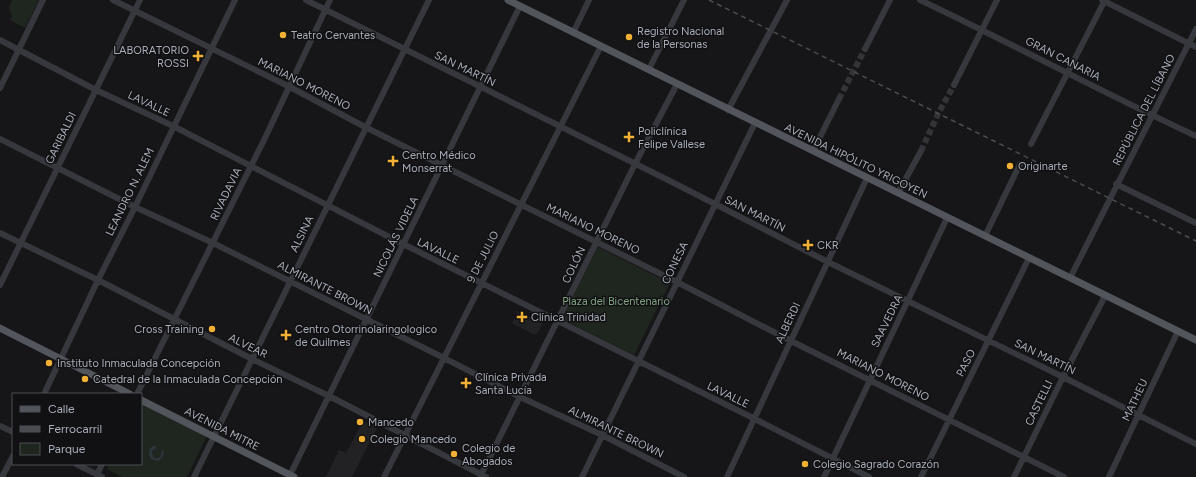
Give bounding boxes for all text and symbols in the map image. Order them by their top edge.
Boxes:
place label: Registro Nacional de la Personas [637,25,724,51]
place label: Teatro Cervantes [291,29,375,42]
marker: Teatro Cervantes [278,30,288,40]
marker: Registro Nacional de la Personas [624,32,634,42]
street label: GRAN CANARIA [1023,34,1103,84]
place label: LABORATORIO ROSSI [113,44,189,70]
street label: SAN MARTÍN [432,49,498,89]
marker: LABORATORIO ROSSI [192,50,204,62]
street label: REPÚBLICA DEL LÍBANO [1109,51,1178,168]
street label: MARIANO MORENO [256,55,353,113]
street label: LAVALLE [126,89,172,119]
street label: GARIBALDI [43,110,79,166]
street label: AVENIDA HIPÓLITO YRIGOYEN [782,120,930,201]
place label: Policlínica Felipe Vallese [638,125,705,151]
marker: Policlínica Felipe Vallese [623,131,635,143]
street label: LEANDRO N. ALEM [103,146,157,238]
place label: Centro Médico Monserrat [402,149,476,175]
marker: Centro Médico Monserrat [387,155,399,167]
place label: Originarte [1018,160,1067,173]
marker: Originarte [1005,161,1015,171]
street label: RIVADAVIA [208,165,245,222]
street label: SAN MARTÍN [722,193,788,235]
street label: NICOLÁS VIDELA [371,194,421,280]
street label: MARIANO MORENO [544,201,642,257]
street label: ALSINA [288,213,317,254]
street label: 9 DE JULIO [464,229,502,285]
street label: LAVALLE [415,235,461,267]
street label: CONESA [659,239,691,286]
marker: CKR [802,239,814,251]
place label: CKR [817,239,839,252]
street label: COLÓN [559,244,588,285]
street label: ALMIRANTE BROWN [275,258,375,318]
street label: SAAVEDRA [869,292,906,350]
park label: Plaza del Bicentenario [562,295,670,308]
street label: ALBERDI [773,300,803,346]
marker: Clínica Trinidad [516,311,528,323]
place label: Clínica Trinidad [531,311,606,324]
place label: Cross Training [134,323,204,336]
place label: Centro Otorrinolaringologico de Quilmes [295,323,437,349]
marker: Cross Training [207,324,217,334]
marker: Centro Otorrinolaringologico de Quilmes [280,329,292,341]
street label: ALVEAR [226,331,270,361]
street label: SAN MARTÍN [1012,337,1078,377]
street label: MARIANO MORENO [835,346,932,404]
street label: PASO [954,347,979,379]
place label: Instituto Inmaculada Concepción [57,357,220,370]
marker: Instituto Inmaculada Concepción [44,358,54,368]
place label: Clínica Privada Santa Lucía [475,371,547,397]
place label: Catedral de la Inmaculada Concepción [93,373,282,386]
marker: Catedral de la Inmaculada Concepción [80,374,90,384]
marker: Clínica Privada Santa Lucía [460,377,472,389]
street label: MATHEU [1120,377,1150,423]
street label: CASTELLI [1022,378,1056,428]
street label: LAVALLE [705,379,751,411]
legend [12,393,142,465]
text: Calle [48,402,75,416]
street label: ALMIRANTE BROWN [566,403,666,461]
street label: AVENIDA MITRE [182,405,262,453]
place label: Mancedo [368,416,414,429]
marker: Mancedo [355,417,365,427]
text: Ferrocarril [48,422,102,436]
place label: Colegio Mancedo [370,433,457,446]
marker: Colegio Mancedo [357,434,367,444]
text: Parque [48,442,86,456]
place label: Colegio de Abogados [462,442,515,468]
marker: Colegio de Abogados [449,449,459,459]
place label: Colegio Sagrado Corazón [813,458,939,471]
marker: Colegio Sagrado Corazón [800,459,810,469]

